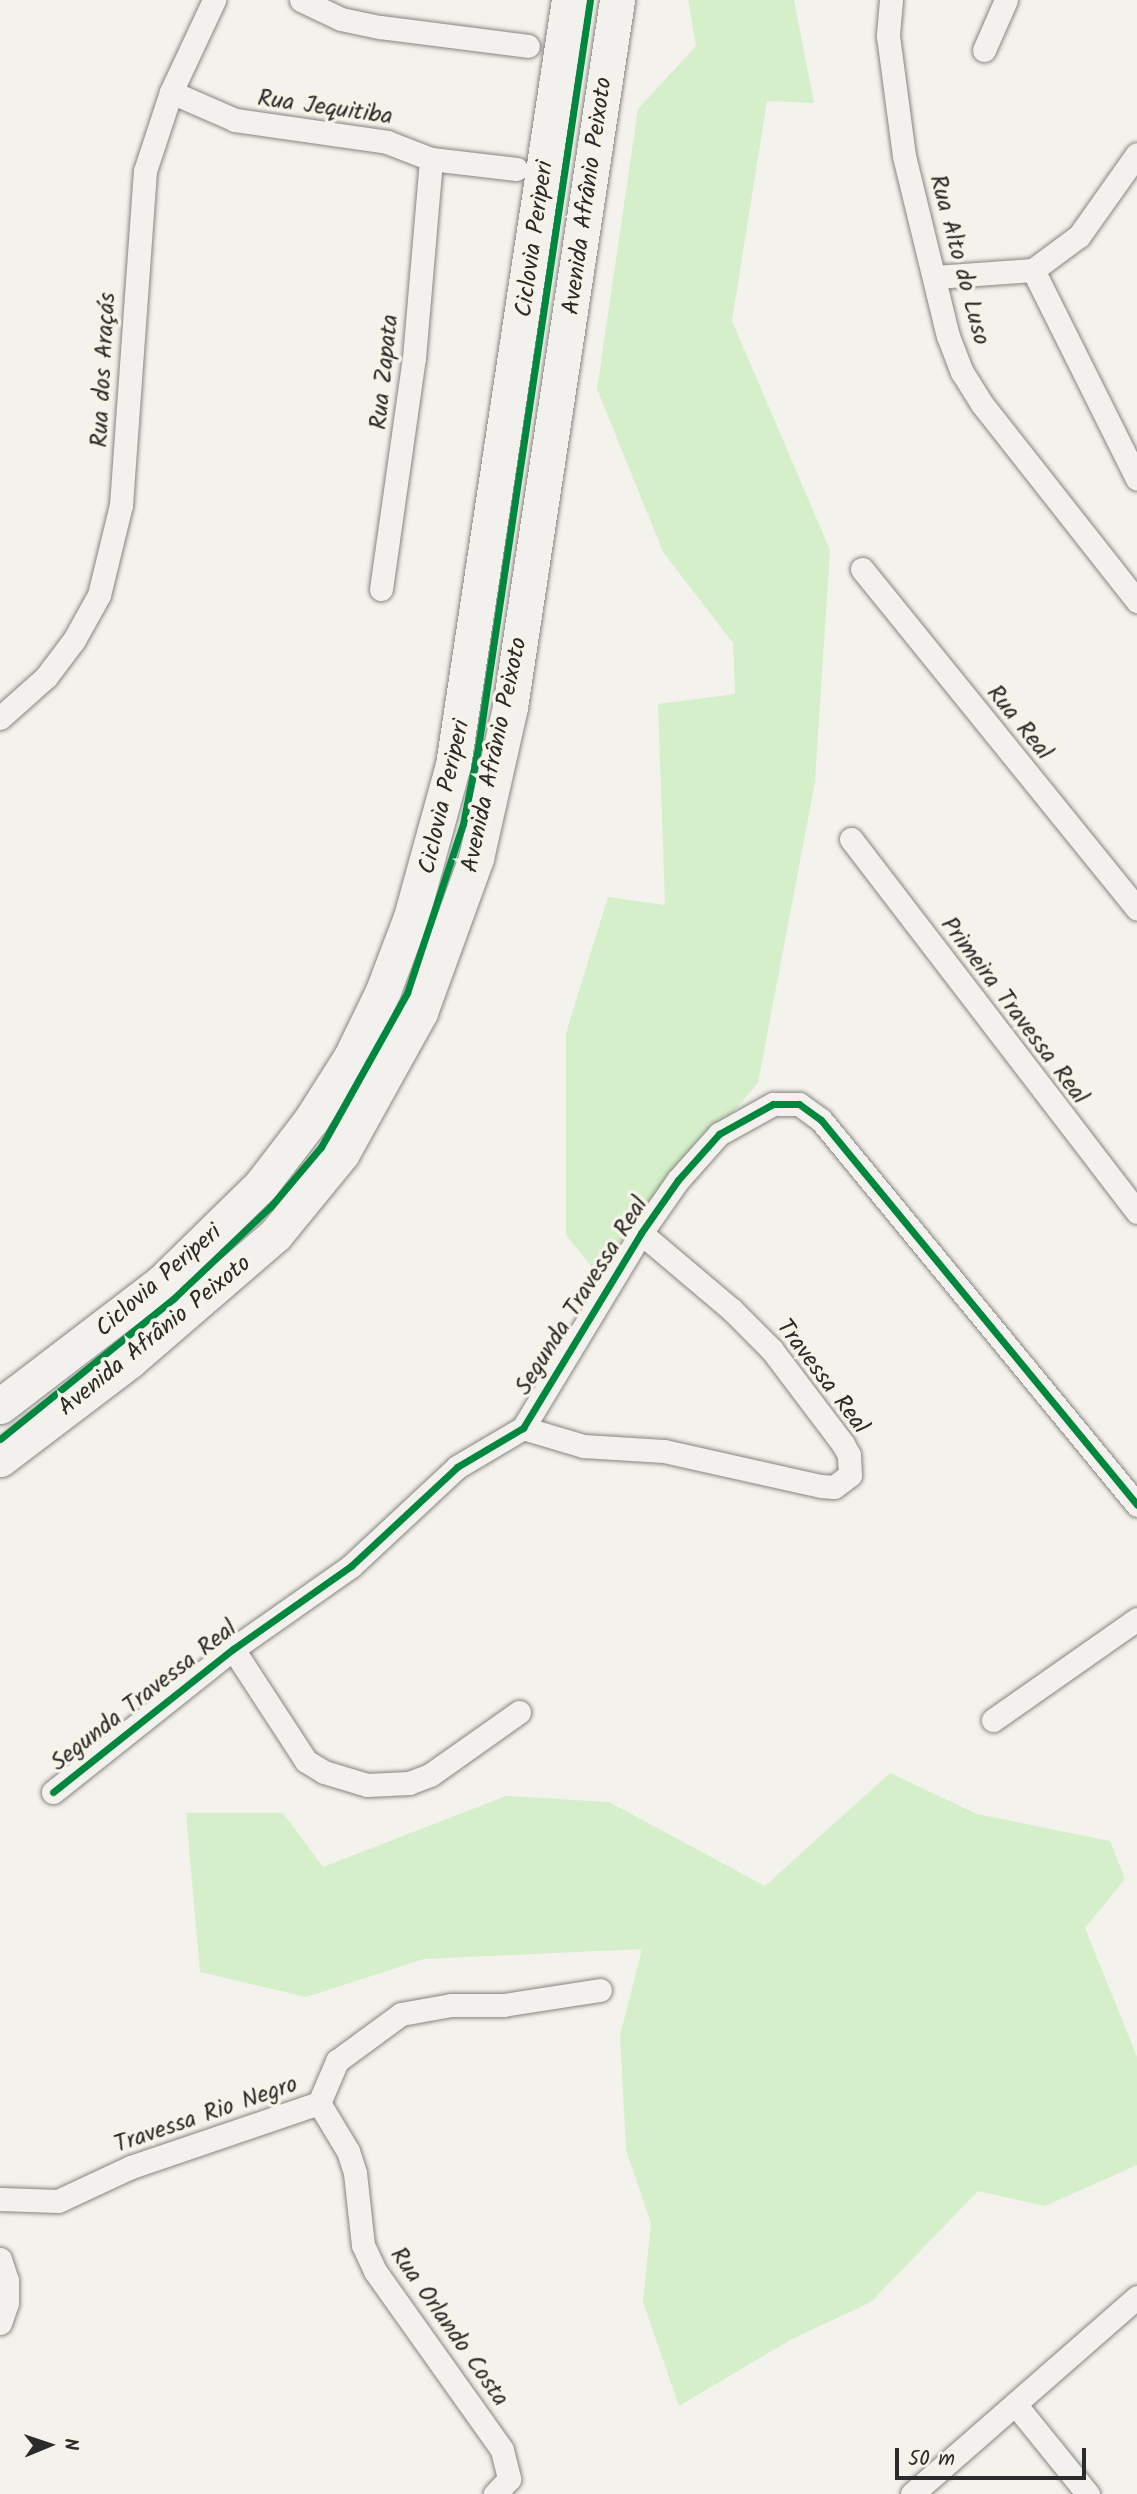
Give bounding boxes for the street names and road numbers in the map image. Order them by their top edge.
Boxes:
street label: Avenida Afrânio Peixoto [557,75,619,317]
street label: Rua Jequitiba [256,84,394,132]
street label: Ciclovia Periperi [510,159,560,319]
street label: Rua Alto do Luso [922,172,996,348]
street label: Rua dos Araçás [86,292,122,448]
street label: Rua Zapata [365,313,405,431]
street label: Avenida Afrânio Peixoto [456,635,534,875]
street label: Rua Real [980,680,1058,766]
street label: Ciclovia Periperi [413,717,477,877]
street label: Primeira Travessa Real [934,912,1094,1110]
street label: Segunda Travessa Real [509,1192,655,1400]
street label: Ciclovia Periperi [90,1218,228,1344]
street label: Avenida Afrânio Peixoto [53,1249,257,1423]
street label: Travessa Real [770,1314,874,1440]
street label: Segunda Travessa Real [45,1614,243,1778]
street label: Travessa Rio Negro [111,2070,301,2160]
street label: Rua Orlando Costa [383,2242,515,2412]

